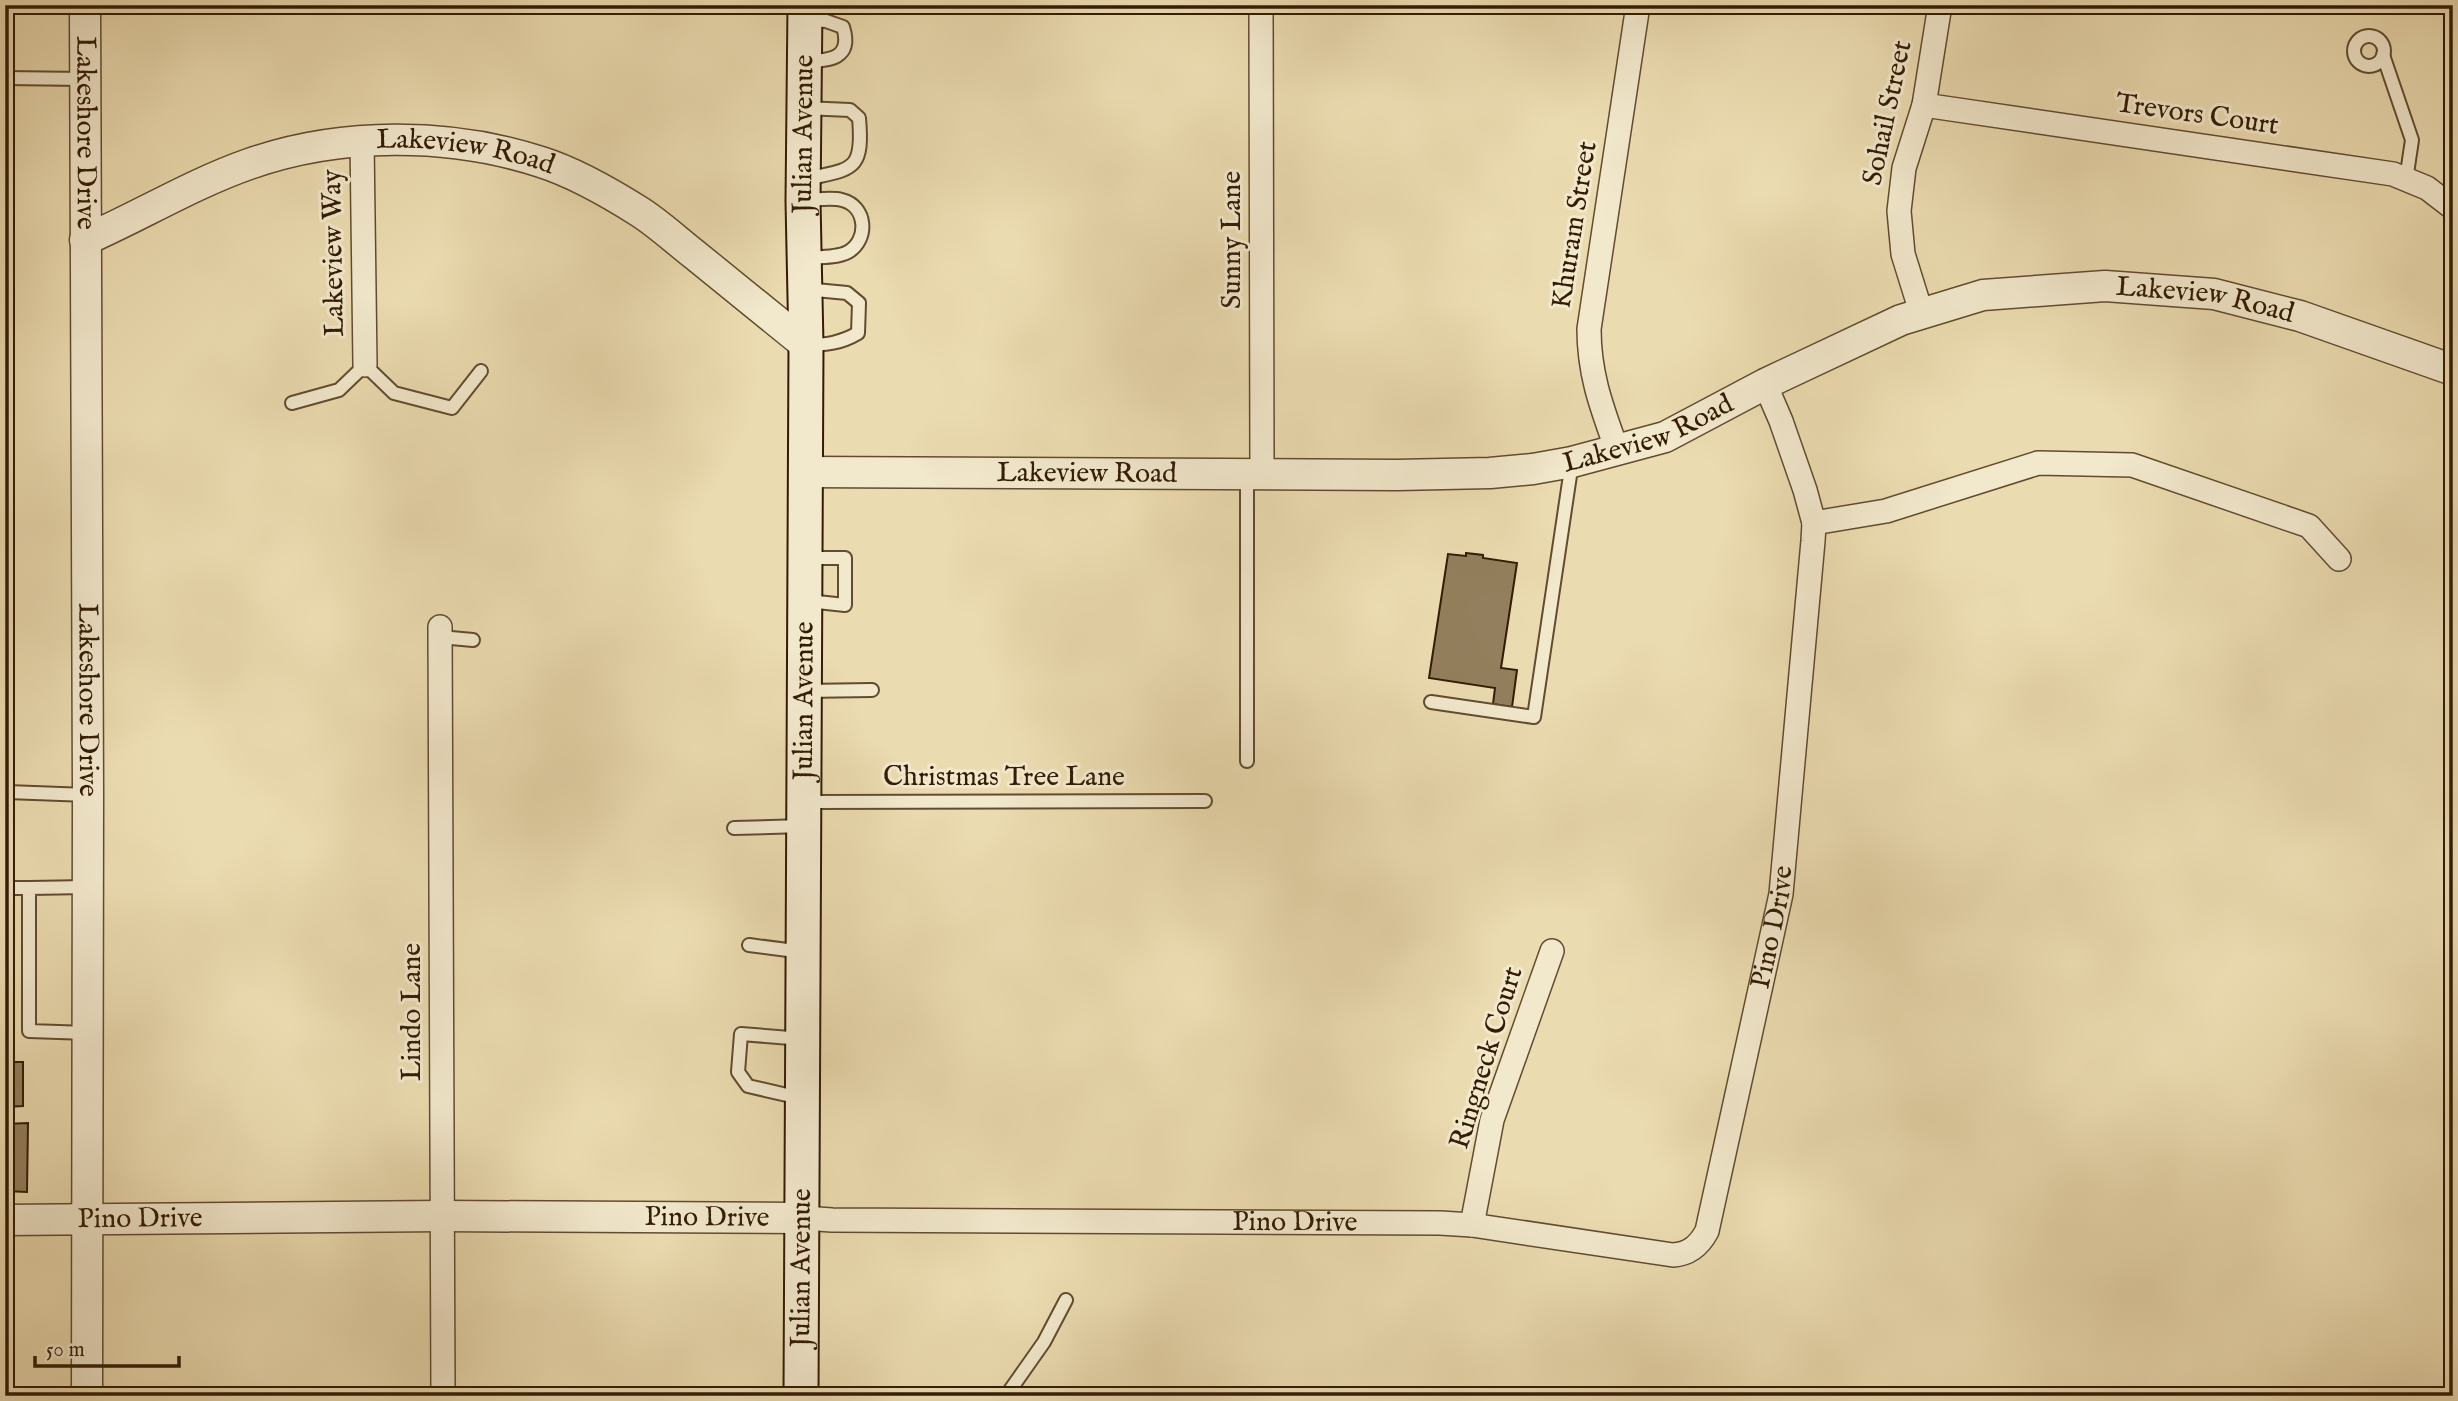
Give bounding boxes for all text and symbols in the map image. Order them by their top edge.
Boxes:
street label: Lakeshore Drive [68,36,103,230]
street label: Sohail Street [1856,37,1920,189]
street label: Julian Avenue [785,54,822,217]
street label: Trevors Court [2113,86,2281,144]
street label: Lakeview Road [376,122,559,183]
street label: Khuram Street [1544,138,1606,311]
street label: Lakeview Way [315,169,353,337]
street label: Sunny Lane [1215,171,1250,309]
street label: Lakeview Road [2115,269,2298,331]
street label: Lakeview Road [1559,386,1739,481]
street label: Lakeview Road [997,455,1177,491]
street label: Lakeshore Drive [70,603,106,797]
street label: Julian Avenue [786,621,822,784]
street label: Christmas Tree Lane [883,760,1125,795]
street label: Pino Drive [1743,864,1801,992]
street label: Lindo Lane [395,943,430,1081]
street label: Ringneck Court [1443,962,1531,1154]
street label: Julian Avenue [784,1188,819,1351]
street label: Pino Drive [644,1200,770,1235]
street label: Pino Drive [77,1201,203,1237]
street label: Pino Drive [1232,1204,1358,1240]
scale bar [35,1324,178,1368]
text: 50 m [46,1337,85,1364]

